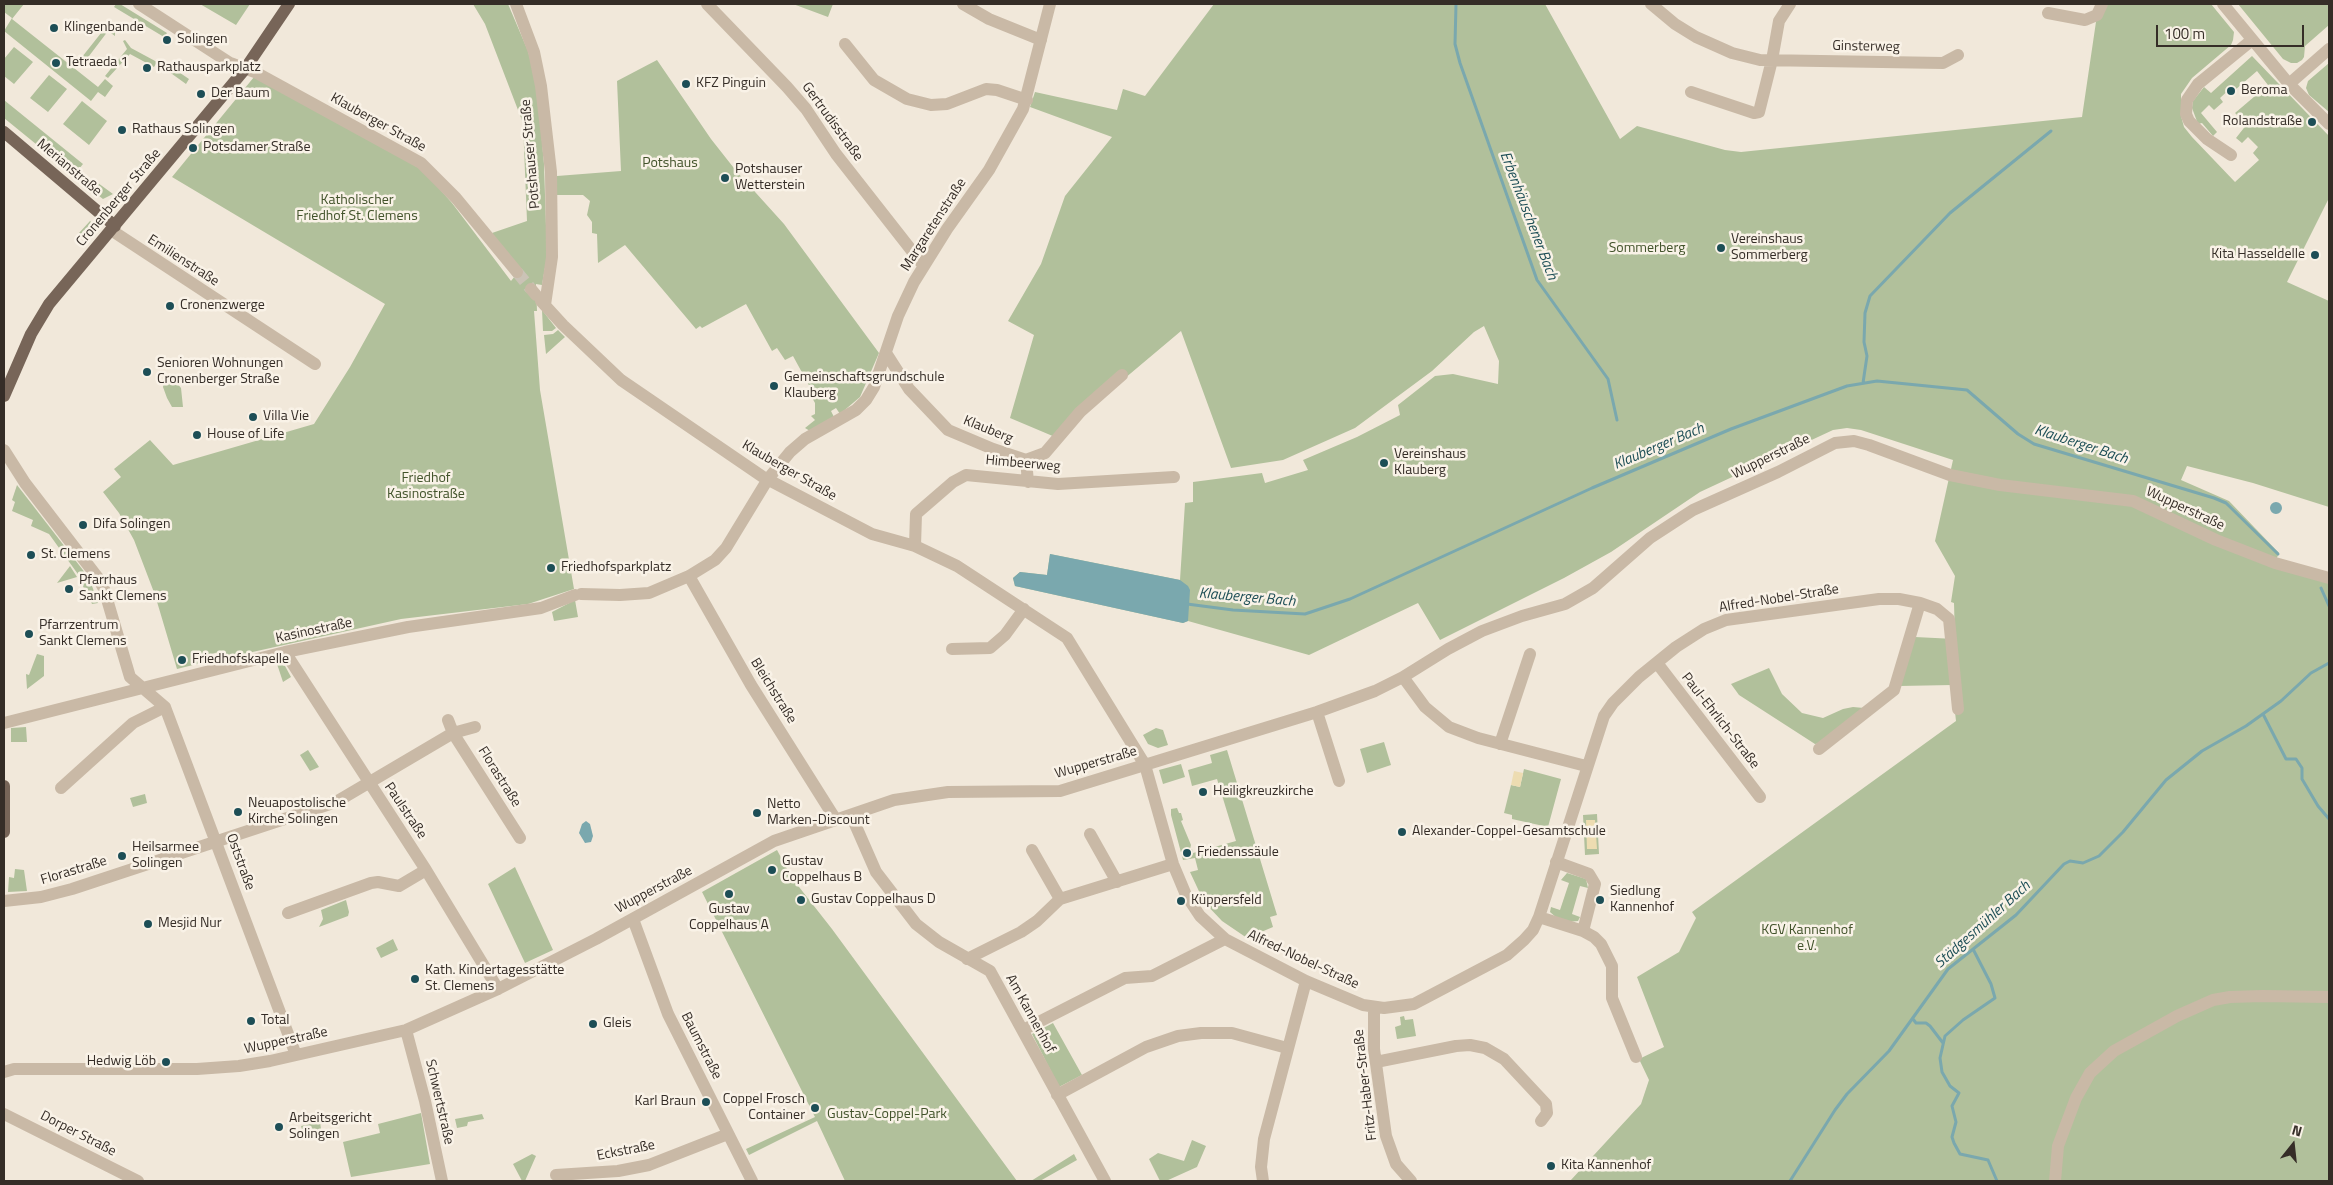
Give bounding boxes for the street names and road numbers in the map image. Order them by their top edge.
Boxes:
street label: Ginsterweg [1832,38,1900,56]
street label: Gertrudisstraße [798,79,866,165]
street label: Klauberger Straße [327,90,429,156]
street label: Potshauser Straße [518,99,544,209]
street label: Merianstraße [33,136,105,200]
street label: Cronenberger Straße [73,146,165,250]
street label: Margaretenstraße [898,175,970,275]
street label: Emilienstraße [144,232,222,290]
street label: Klauberg [961,412,1015,448]
street label: Wupperstraße [1729,431,1813,483]
street label: Klauberger Straße [739,437,839,505]
street label: Himbeerweg [985,452,1061,476]
street label: Wupperstraße [2143,483,2227,535]
street label: Alfred-Nobel-Straße [1718,581,1840,617]
street label: Kasinostraße [274,615,354,647]
street label: Bleichstraße [746,655,800,727]
street label: Paul-Ehrlich-Straße [1677,670,1763,772]
street label: Wupperstraße [1053,743,1139,783]
street label: Florastraße [474,744,524,810]
street label: Paulstraße [380,780,430,842]
street label: Oststraße [222,831,258,893]
street label: Florastraße [39,853,109,889]
street label: Wupperstraße [613,863,695,917]
street label: Alfred-Nobel-Straße [1245,927,1361,993]
street label: Am Kannenhof [1001,972,1059,1056]
street label: Baumstraße [677,1010,725,1082]
street label: Wupperstraße [243,1024,329,1058]
street label: Fritz-Haber-Straße [1351,1028,1381,1142]
street label: Schwertstraße [421,1058,457,1146]
street label: Dorper Straße [37,1108,119,1160]
street label: Eckstraße [596,1137,656,1165]

